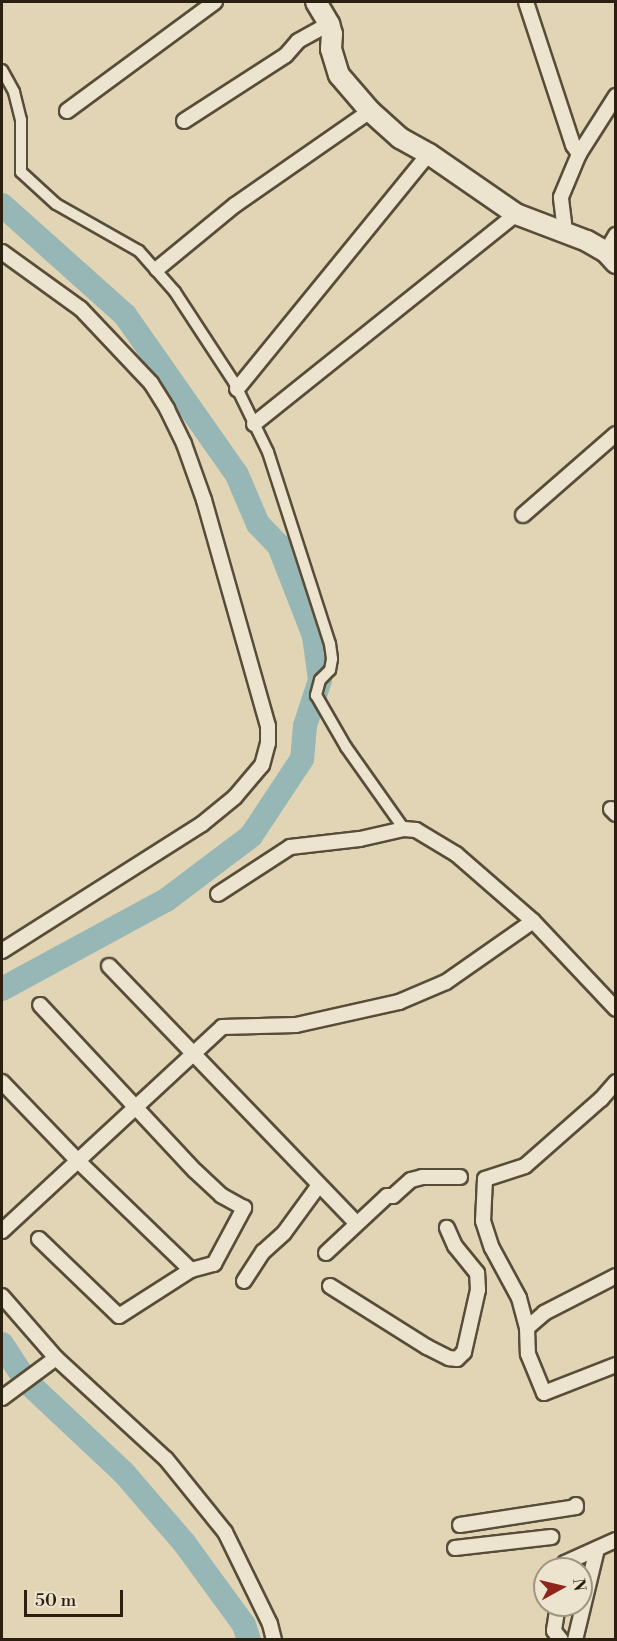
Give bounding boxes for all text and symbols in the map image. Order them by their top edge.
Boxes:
north arrow [533,1557,593,1617]
text: N [568,1577,590,1592]
scale bar [27,1578,126,1616]
text: 50 m [35,1589,76,1612]

